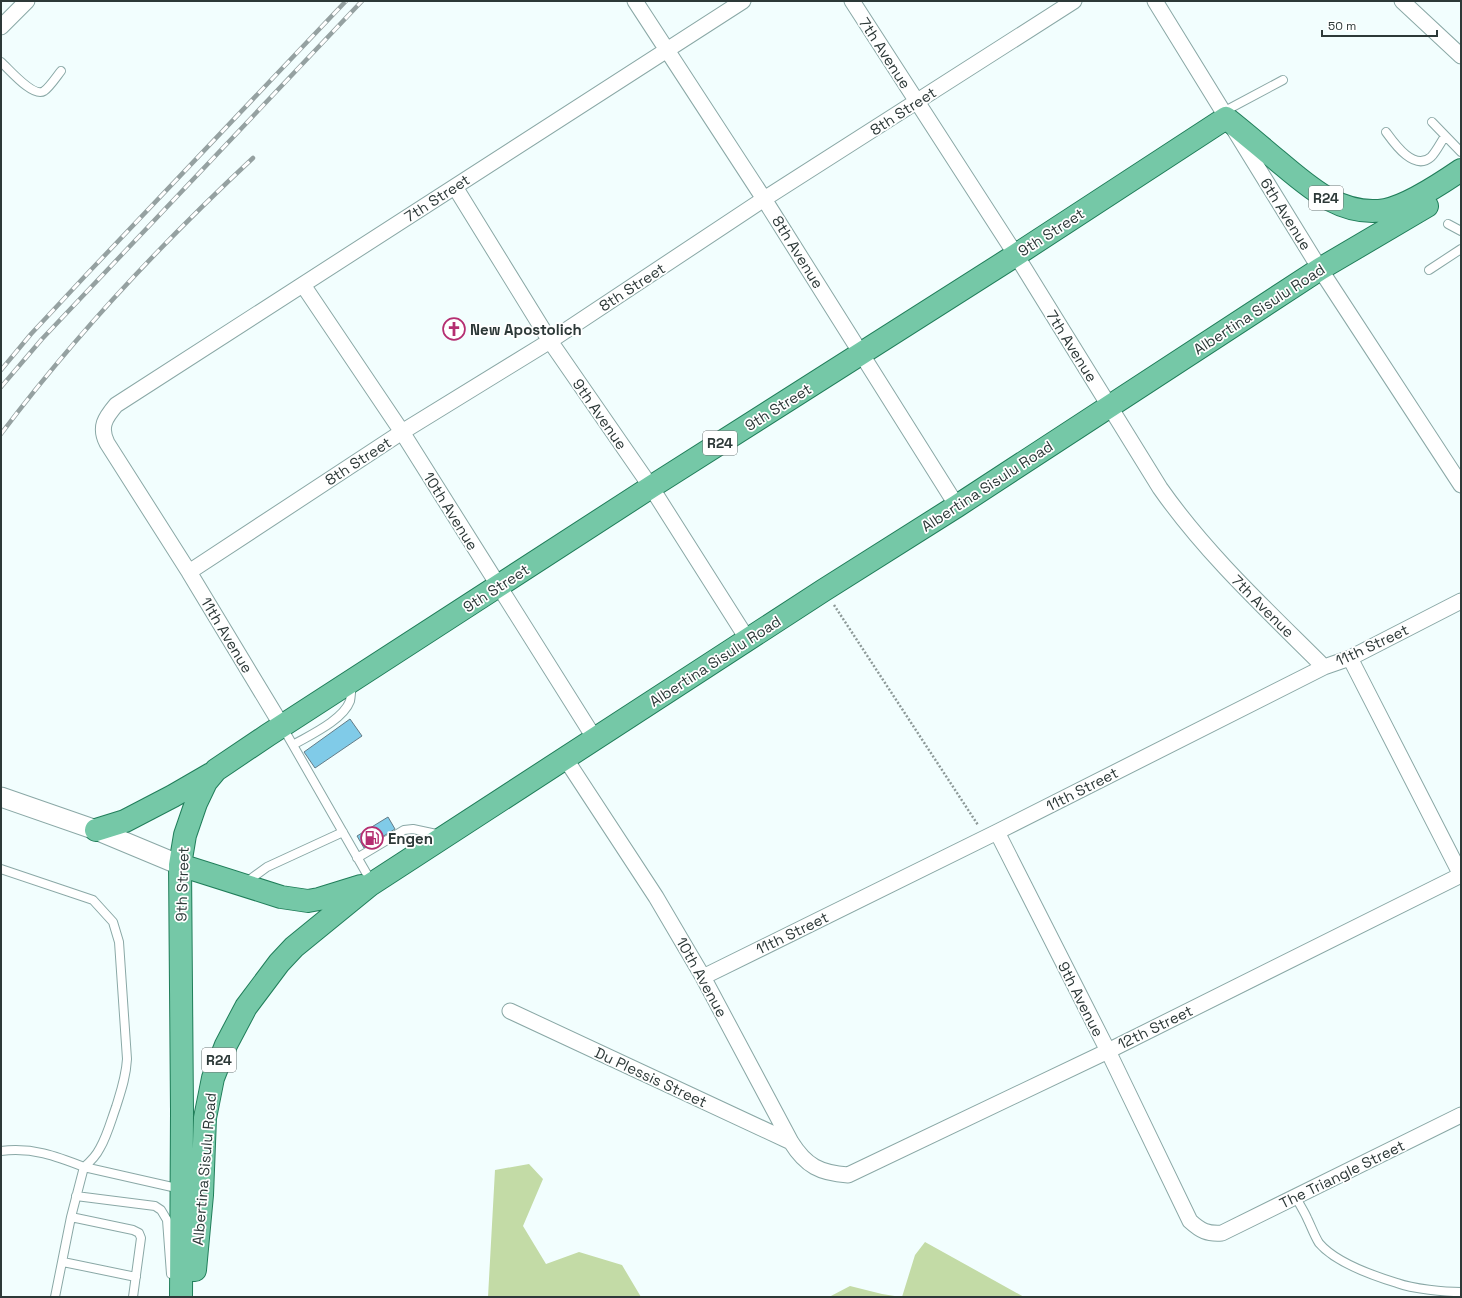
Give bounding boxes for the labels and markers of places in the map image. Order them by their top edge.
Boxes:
church icon: New Apostolich [441,316,467,342]
place label: New Apostolich [470,320,582,339]
fuel station icon: Engen [359,825,385,851]
place label: Engen [388,829,433,848]

